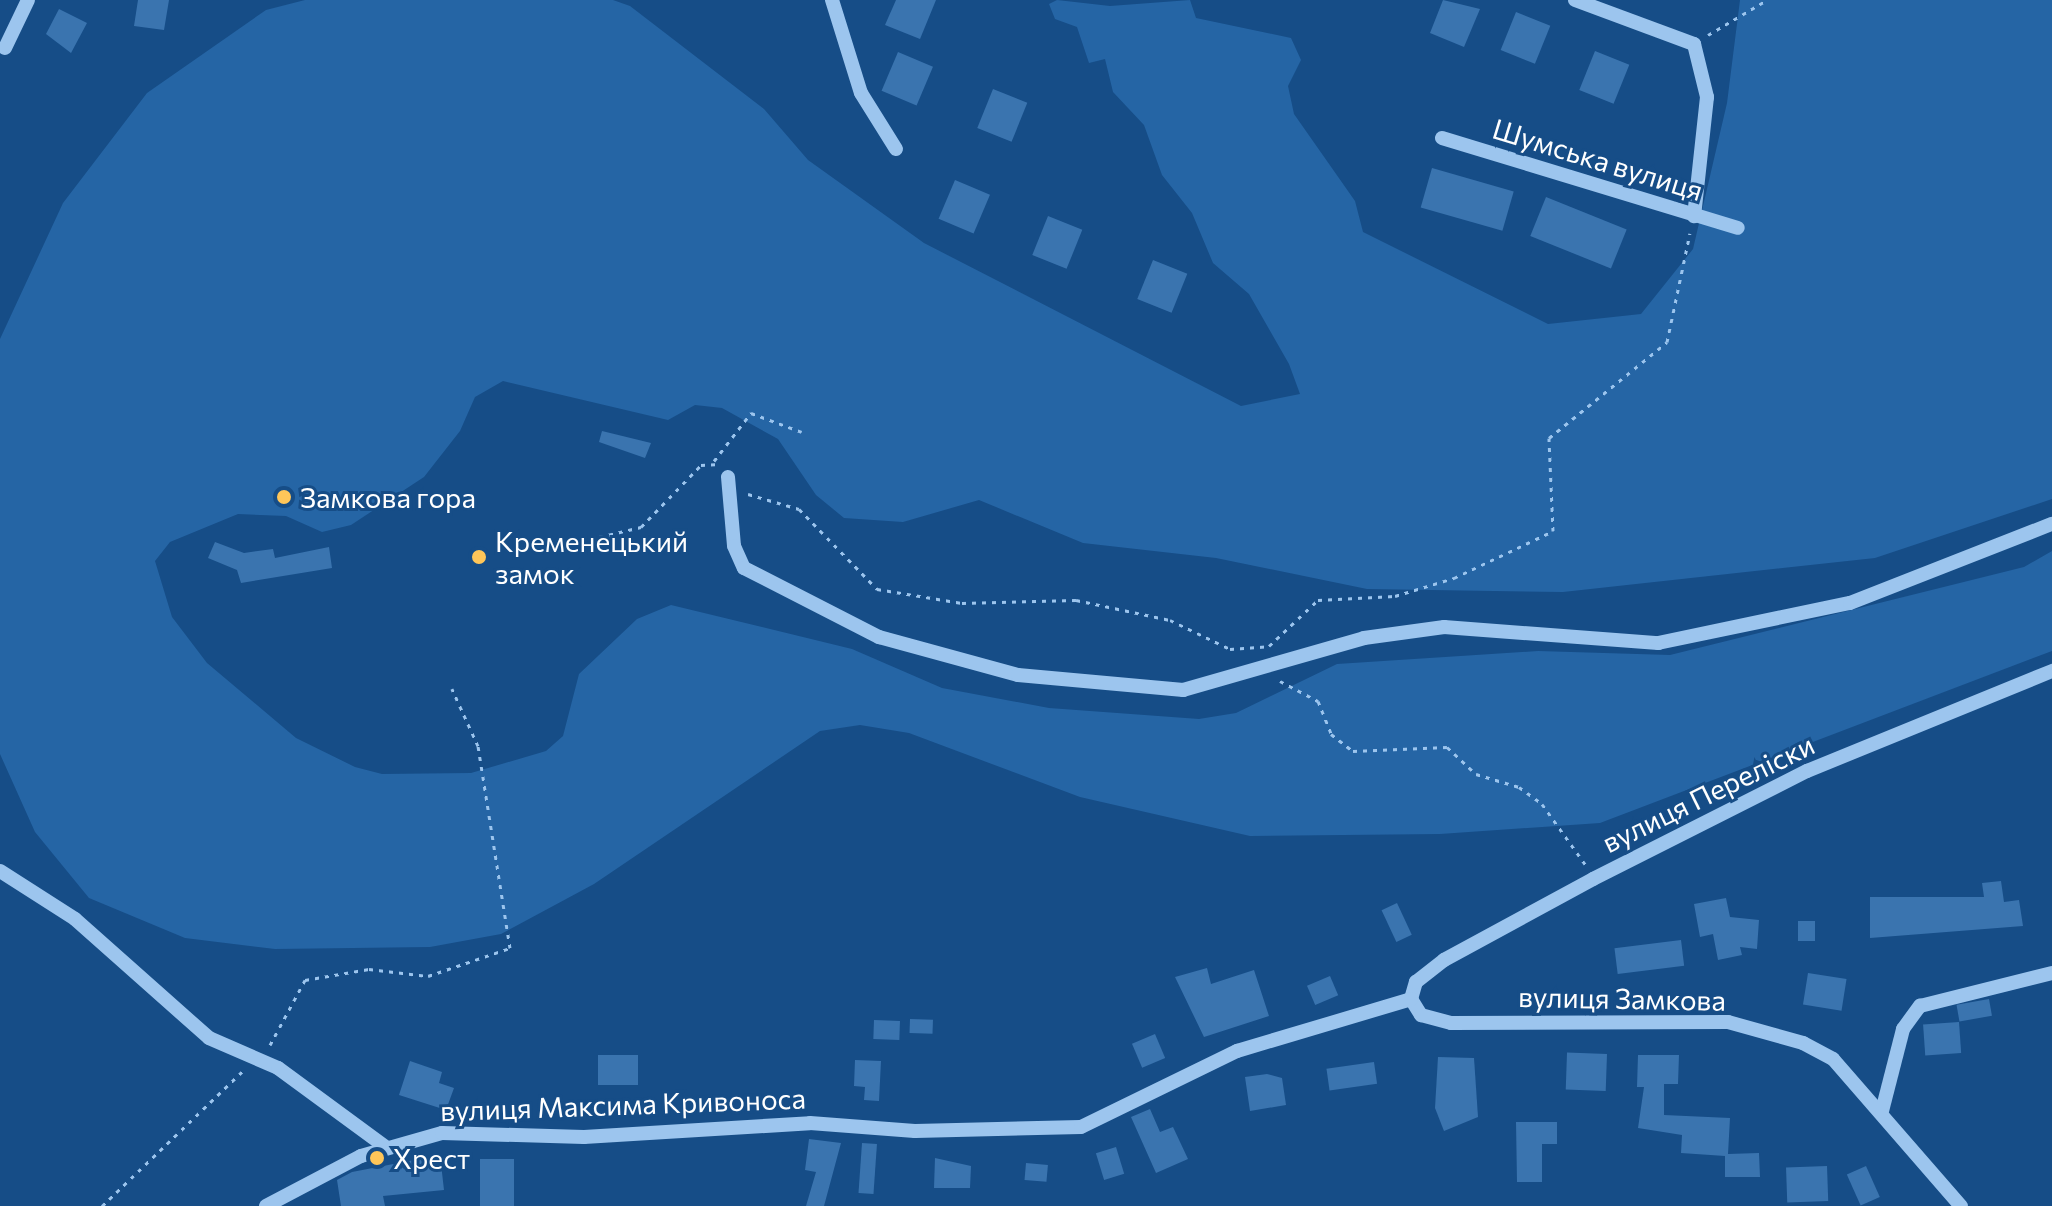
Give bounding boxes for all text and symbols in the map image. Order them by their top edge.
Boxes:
street label: Шумська вулиця [1489,111,1707,207]
place label: Замкова гора [300,480,476,514]
marker: Замкова гора [275,488,293,506]
place label: Кременецький замок [495,524,688,590]
marker: Кременецький замок [470,548,488,566]
street label: вулиця Переліски [1596,727,1820,859]
street label: вулиця Замкова [1518,979,1726,1017]
street label: вулиця Максима Кривоноса [440,1081,806,1127]
place label: Хрест [393,1141,470,1175]
marker: Хрест [368,1149,386,1167]

